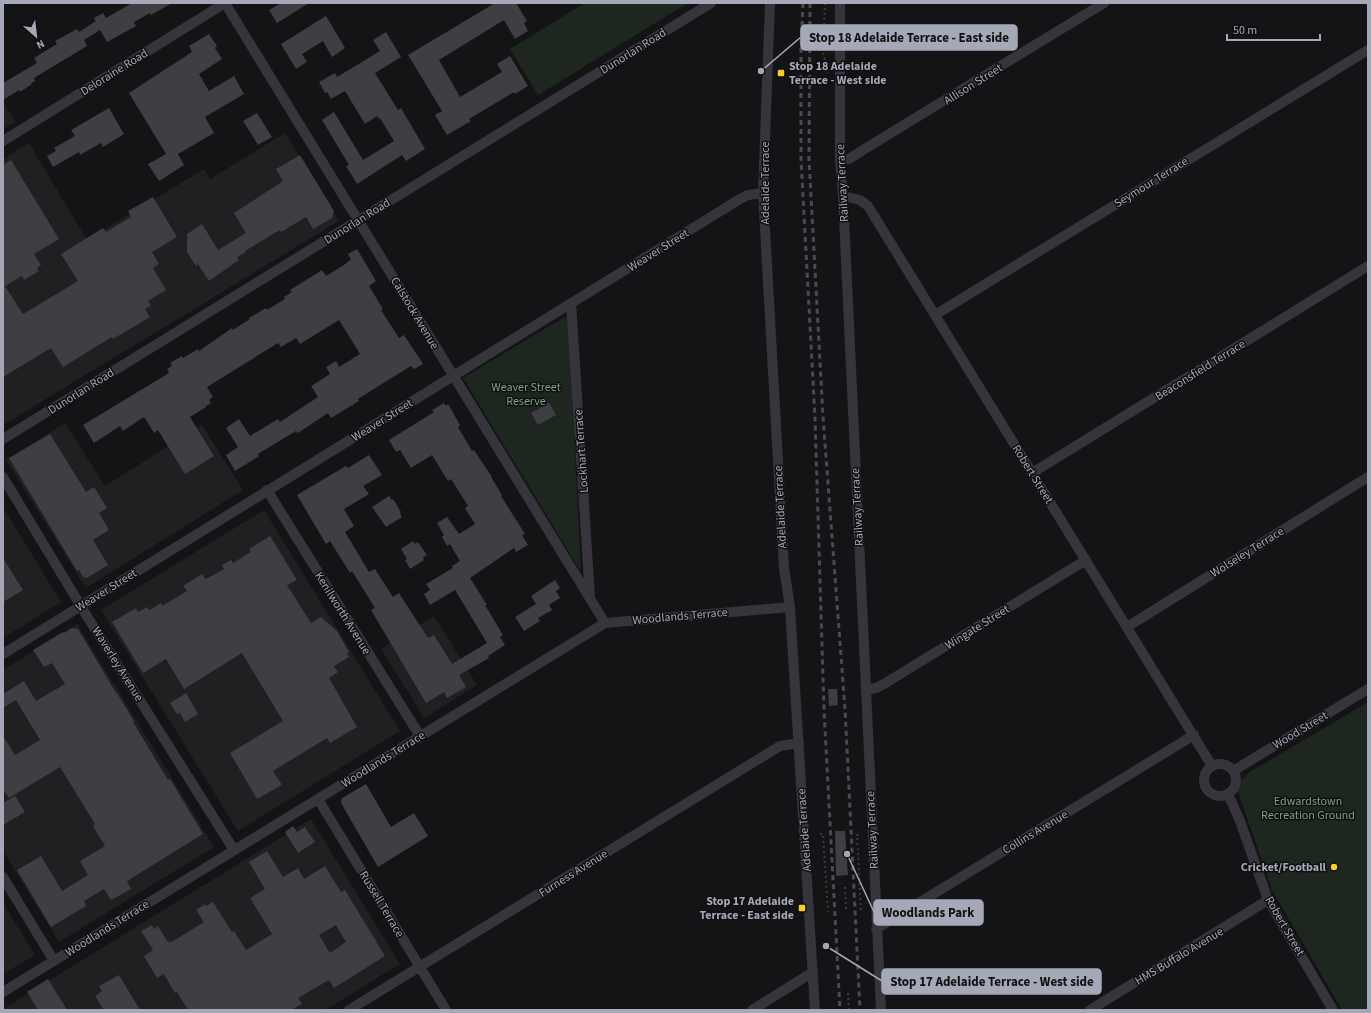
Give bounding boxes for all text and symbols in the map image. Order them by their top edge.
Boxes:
north arrow [16,16,56,56]
scale bar [1227,16,1320,42]
text: 50 m [1233,22,1257,39]
street label: Dunorlan Road [597,24,670,78]
callout: Stop 18 Adelaide Terrace - East side [801,25,1017,50]
text: Stop 18 Adelaide Terrace - East side [809,29,1009,47]
text: N [34,36,47,53]
street label: Deloraine Road [77,45,151,100]
place label: Stop 18 Adelaide Terrace - West side [789,58,887,89]
street label: Allison Street [941,60,1006,109]
marker: Stop 18 Adelaide Terrace - West side [776,68,786,78]
street label: Adelaide Terrace [757,141,774,225]
street label: Railway Terrace [832,143,853,222]
street label: Seymour Terrace [1111,153,1192,212]
street label: Dunorlan Road [321,194,394,248]
street label: Weaver Street [624,225,692,276]
street label: Calstock Avenue [386,274,443,353]
street label: Beaconsfield Terrace [1152,336,1249,405]
street label: Dunorlan Road [45,364,118,418]
park label: Weaver Street Reserve [491,379,561,410]
street label: Weaver Street [348,395,416,446]
street label: Lockhart Terrace [570,409,593,493]
street label: Robert Street [1008,442,1057,507]
street label: Adelaide Terrace [770,465,791,549]
street label: Railway Terrace [847,467,868,546]
street label: Wolseley Terrace [1207,523,1287,582]
street label: Weaver Street [72,565,140,616]
street label: Kenilworth Avenue [310,569,375,658]
street label: Wingate Street [942,601,1013,654]
street label: Woodlands Terrace [632,604,729,629]
street label: Waverley Avenue [88,624,147,705]
street label: Wood Street [1269,707,1331,754]
street label: Woodlands Terrace [338,727,428,792]
street label: Adelaide Terrace [793,788,816,872]
street label: Railway Terrace [862,790,883,869]
park label: Edwardstown Recreation Ground [1261,793,1355,824]
street label: Collins Avenue [999,806,1071,859]
street label: Furness Avenue [536,845,611,901]
place label: Cricket/Football [1241,859,1327,876]
marker: Cricket/Football [1329,862,1339,872]
street label: Russell Terrace [355,868,408,941]
place label: Stop 17 Adelaide Terrace - East side [700,893,794,924]
street label: Robert Street [1261,893,1309,959]
street label: Woodlands Terrace [62,896,152,961]
callout: Woodlands Park [874,900,983,925]
marker: Stop 17 Adelaide Terrace - East side [797,903,807,913]
text: Woodlands Park [882,904,975,922]
street label: HMS Buffalo Avenue [1132,923,1227,990]
callout: Stop 17 Adelaide Terrace - West side [882,969,1101,994]
text: Stop 17 Adelaide Terrace - West side [890,973,1094,991]

